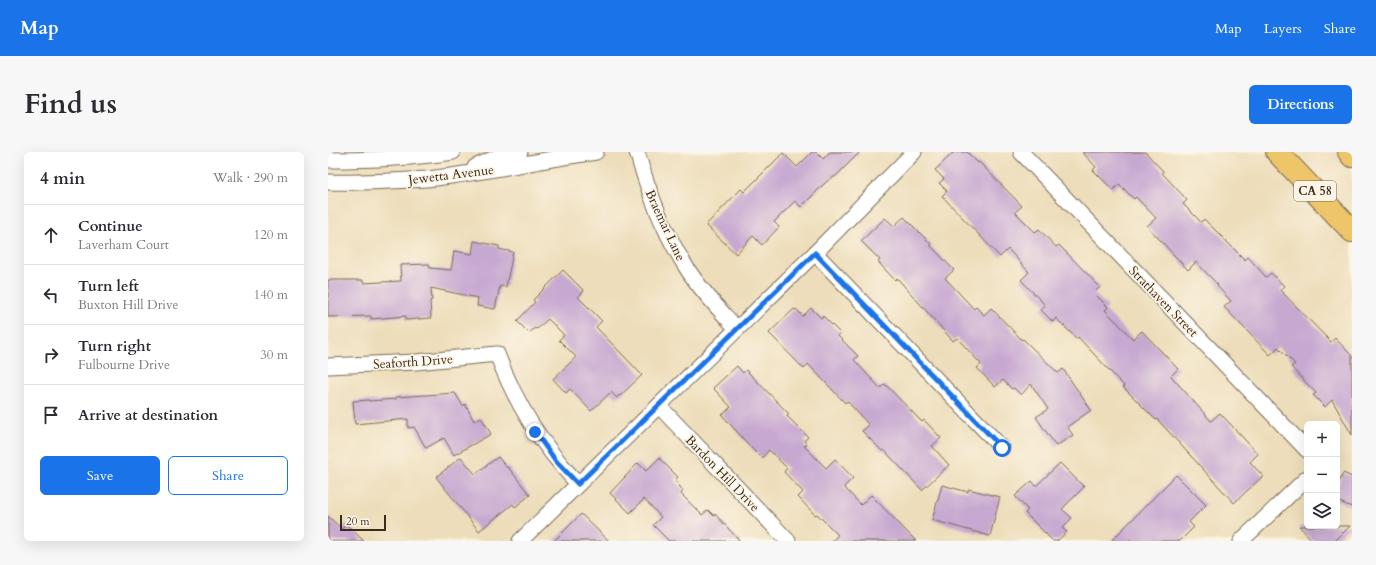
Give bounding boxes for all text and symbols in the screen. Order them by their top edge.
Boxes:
text: Map [20,15,59,41]
text: Map [1215,19,1242,38]
text: Layers [1264,19,1302,38]
text: Share [1324,19,1356,38]
text: Find us [24,85,117,123]
button: Directions [1249,85,1352,124]
street label: Jewetta Avenue [405,161,495,189]
text: 4 min [40,167,85,190]
text: Walk · 290 m [213,169,288,187]
road number: CA 58 [1294,181,1336,201]
street label: Braemar Lane [641,187,690,264]
text: Continue [78,216,143,236]
icon: ahead [40,224,62,246]
text: 120 m [254,226,288,244]
text: Laverham Court [78,236,169,254]
street label: Strathaven Street [1125,262,1202,341]
text: Turn left [78,276,139,296]
icon: left [40,284,62,306]
text: 140 m [254,286,288,304]
text: Buxton Hill Drive [78,296,179,314]
text: Turn right [78,336,151,356]
icon: right [40,344,62,366]
text: 30 m [260,346,288,364]
street label: Seaforth Drive [373,350,454,374]
text: Fulbourne Drive [78,356,170,374]
icon: arrive [40,404,62,426]
text: Arrive at destination [78,405,218,425]
map controls [1304,421,1340,529]
button: + [1304,421,1340,457]
route end [526,423,544,441]
street label: Bardon Hill Drive [681,431,764,516]
route start [993,439,1011,457]
button: Save [40,456,160,495]
button: Share [168,456,288,495]
button: − [1304,457,1340,493]
button: layers [1304,493,1340,529]
scale bar [340,513,386,532]
text: 20 m [346,514,370,529]

